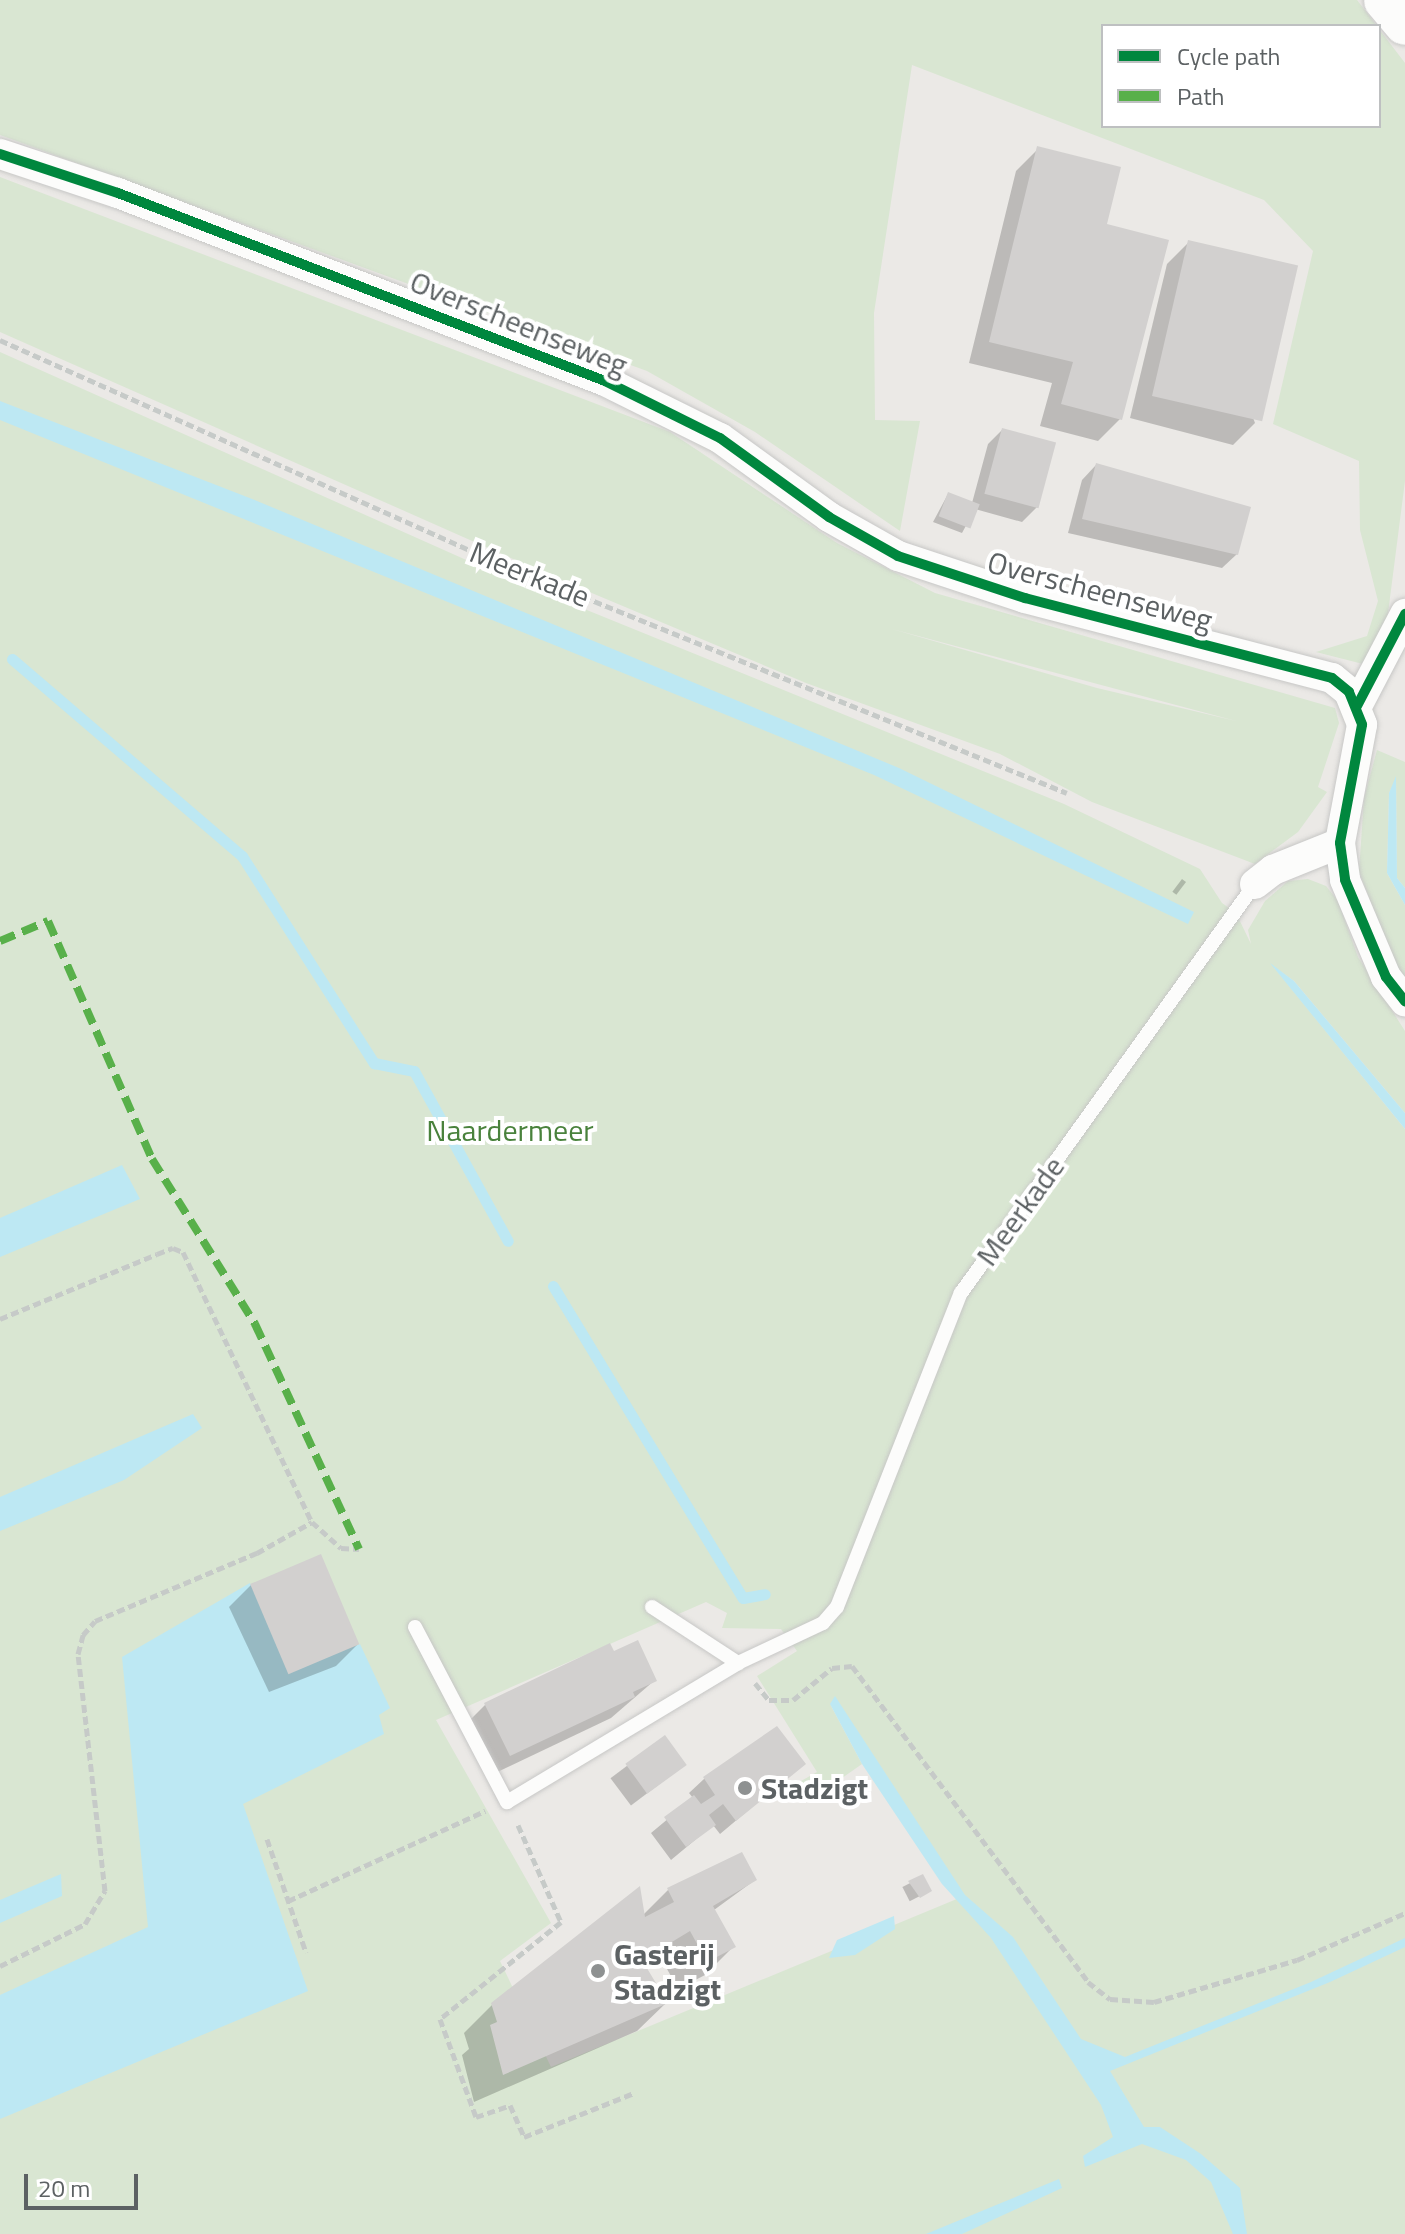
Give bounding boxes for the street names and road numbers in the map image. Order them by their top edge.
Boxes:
street label: Overscheenseweg [405,263,633,383]
street label: Meerkade [465,534,595,614]
street label: Overscheenseweg [984,544,1216,638]
street label: Meerkade [968,1149,1072,1273]

